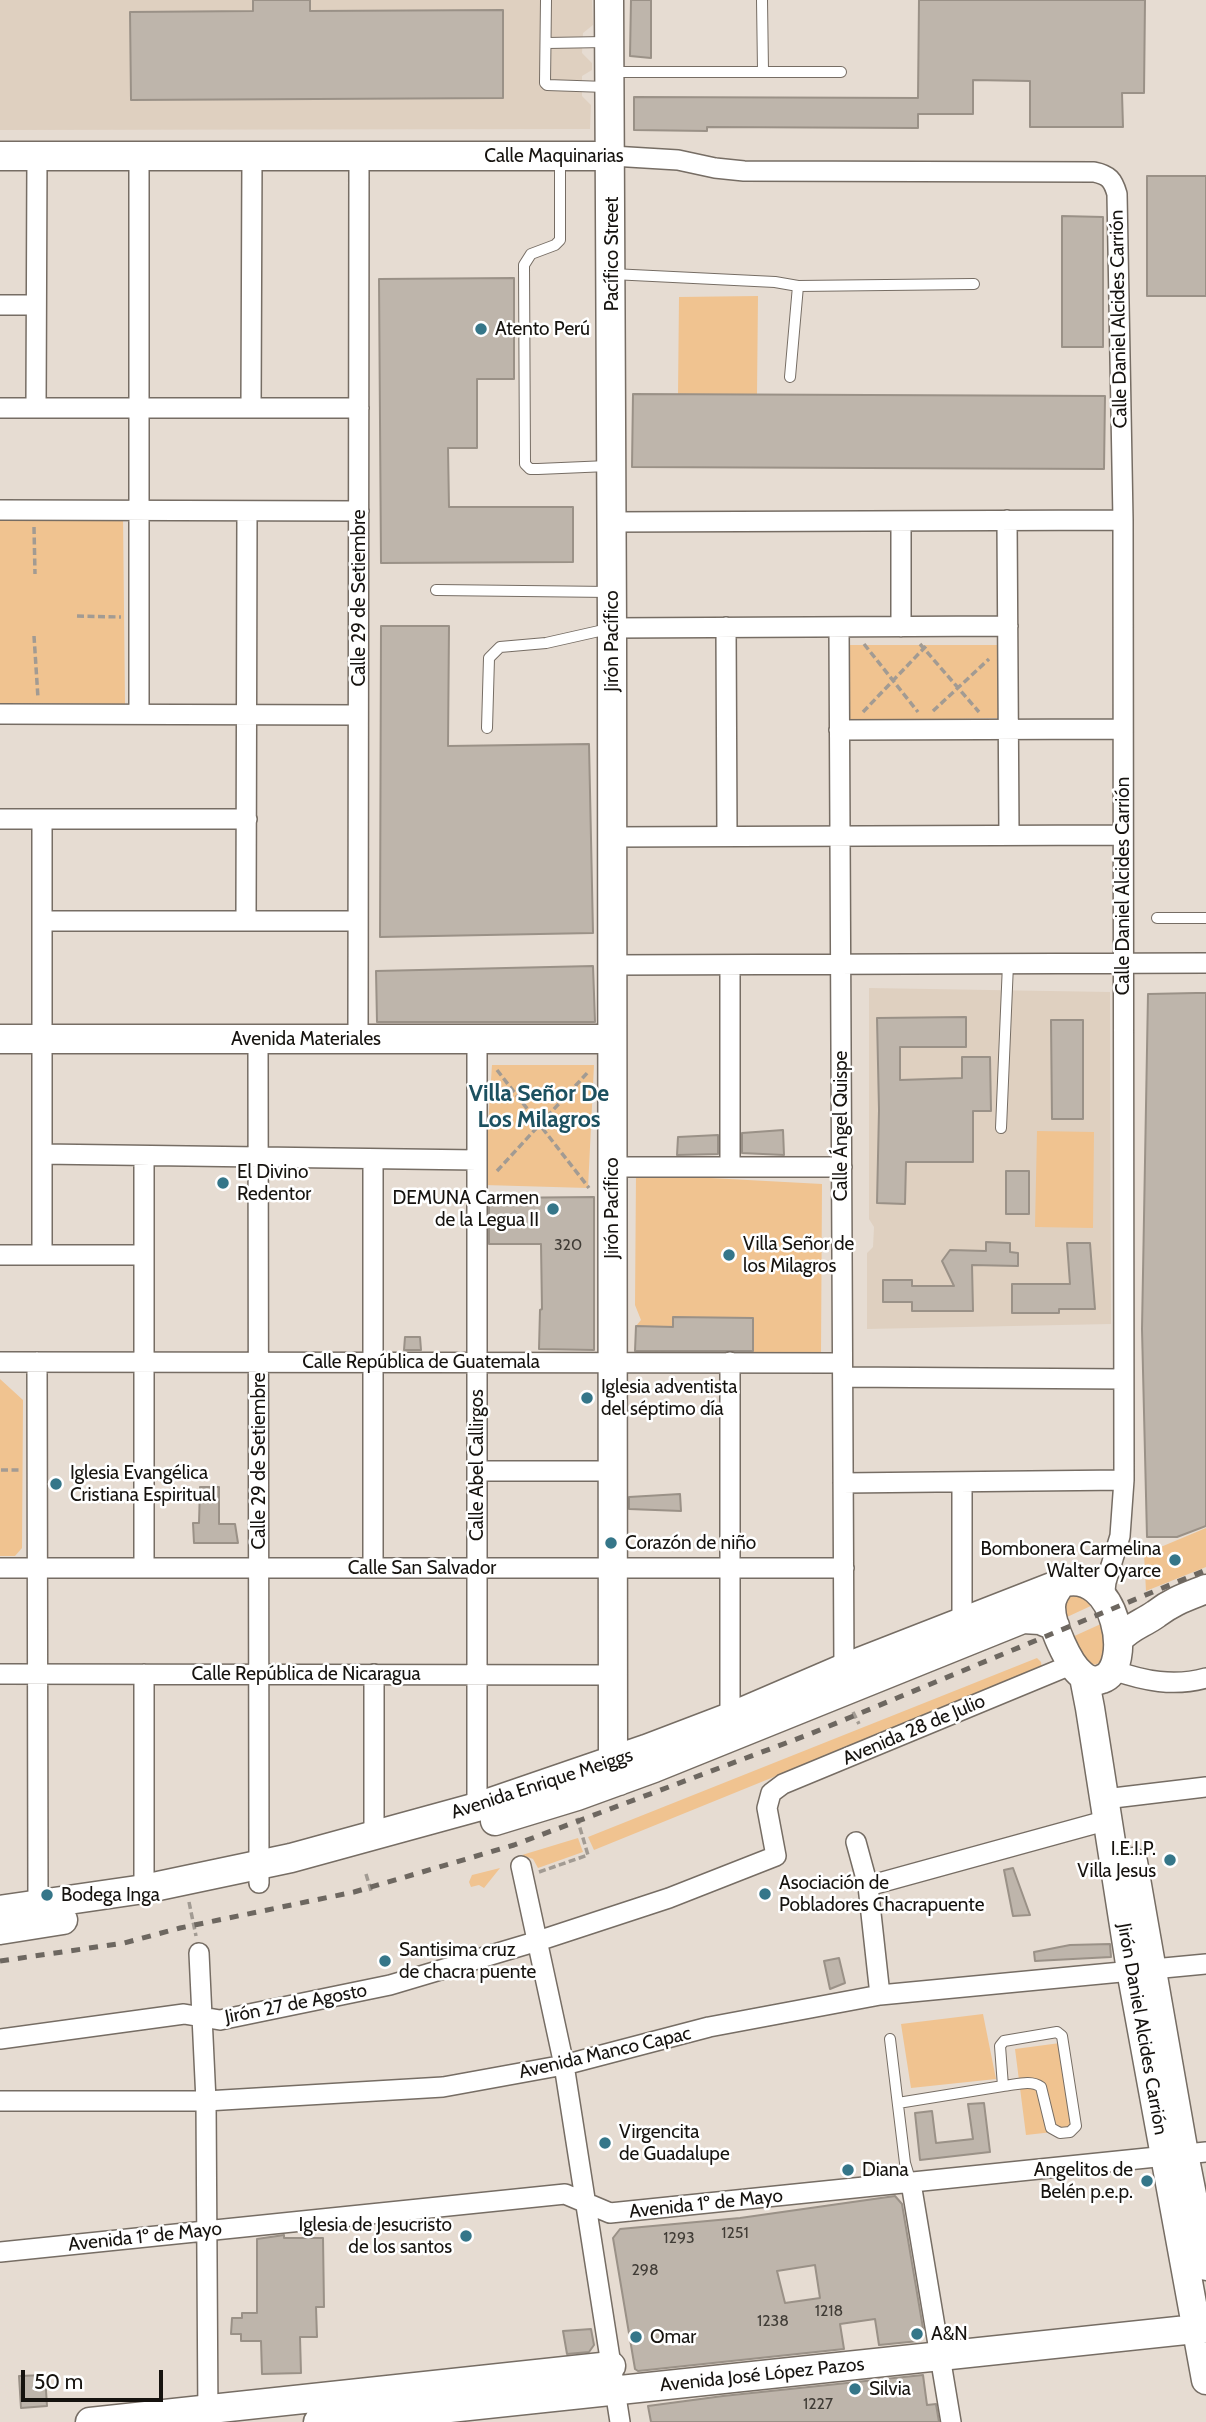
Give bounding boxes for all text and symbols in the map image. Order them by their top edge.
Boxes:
street label: Calle Maquinarias [484,145,624,167]
street label: Pacífico Street [601,197,623,311]
street label: Calle Daniel Alcides Carrión [1106,210,1132,428]
place label: Atento Perú [495,318,590,340]
marker: Atento Perú [473,321,489,337]
street label: Calle 29 de Setiembre [348,510,370,686]
street label: Jirón Pacífico [601,590,623,692]
street label: Calle Daniel Alcides Carrión [1112,777,1134,995]
street label: Avenida Materiales [231,1028,381,1050]
street label: Calle Ángel Quispe [830,1051,852,1201]
district label: Villa Señor De Los Milagros [469,1080,609,1134]
street label: Jirón Pacífico [601,1157,623,1259]
place label: El Divino Redentor [237,1161,311,1205]
marker: El Divino Redentor [215,1175,231,1191]
place label: DEMUNA Carmen de la Legua II [392,1187,539,1231]
marker: DEMUNA Carmen de la Legua II [545,1201,561,1217]
place label: Villa Señor de los Milagros [743,1233,854,1277]
house number: 320 [554,1235,582,1255]
marker: Villa Señor de los Milagros [721,1247,737,1263]
street label: Calle República de Guatemala [302,1351,540,1373]
street label: Calle 29 de Setiembre [248,1373,270,1549]
place label: Iglesia adventista del séptimo día [601,1376,737,1420]
street label: Calle Abel Callirgos [466,1389,488,1541]
marker: Iglesia adventista del séptimo día [579,1390,595,1406]
place label: Iglesia Evangélica Cristiana Espiritual [70,1462,216,1506]
marker: Iglesia Evangélica Cristiana Espiritual [48,1476,64,1492]
place label: Corazón de niño [625,1532,756,1554]
marker: Corazón de niño [603,1535,619,1551]
place label: Bombonera Carmelina Walter Oyarce [980,1538,1161,1582]
marker: Bombonera Carmelina Walter Oyarce [1167,1552,1183,1568]
street label: Calle San Salvador [348,1557,496,1579]
street label: Calle República de Nicaragua [191,1663,421,1685]
street label: Avenida 28 de Julio [839,1690,989,1770]
street label: Avenida Enrique Meiggs [448,1744,636,1824]
place label: I.E.I.P. Villa Jesus [1077,1838,1156,1882]
marker: I.E.I.P. Villa Jesus [1162,1852,1178,1868]
place label: Asociación de Pobladores Chacrapuente [779,1872,984,1916]
place label: Bodega Inga [61,1884,160,1906]
marker: Asociación de Pobladores Chacrapuente [757,1886,773,1902]
marker: Bodega Inga [39,1887,55,1903]
street label: Jirón Daniel Alcides Carrión [1112,1921,1172,2137]
place label: Santisima cruz de chacra puente [399,1939,536,1983]
marker: Santisima cruz de chacra puente [377,1953,393,1969]
street label: Jirón 27 de Agosto [223,1979,369,2029]
street label: Avenida Manco Capac [517,2022,693,2084]
place label: Virgencita de Guadalupe [619,2121,730,2165]
marker: Virgencita de Guadalupe [597,2135,613,2151]
place label: Diana [862,2159,909,2181]
place label: Angelitos de Belén p.e.p. [1034,2159,1133,2203]
marker: Diana [840,2162,856,2178]
marker: Angelitos de Belén p.e.p. [1139,2173,1155,2189]
street label: Avenida 1º de Mayo [628,2185,784,2223]
place label: Iglesia de Jesucristo de los santos [299,2214,452,2258]
street label: Avenida 1º de Mayo [67,2218,223,2256]
house number: 1251 [721,2223,749,2243]
marker: Iglesia de Jesucristo de los santos [458,2228,474,2244]
house number: 1293 [663,2228,695,2248]
house number: 298 [631,2260,659,2280]
house number: 1218 [815,2301,843,2321]
house number: 1238 [757,2311,789,2331]
place label: A&N [931,2323,968,2345]
place label: Omar [650,2326,696,2348]
marker: A&N [909,2326,925,2342]
marker: Omar [628,2329,644,2345]
street label: Avenida José López Pazos [659,2353,865,2397]
scale bar [24,2356,166,2400]
text: 50 m [34,2369,83,2394]
place label: Silvia [869,2378,911,2400]
marker: Silvia [847,2381,863,2397]
house number: 1227 [803,2394,833,2414]

